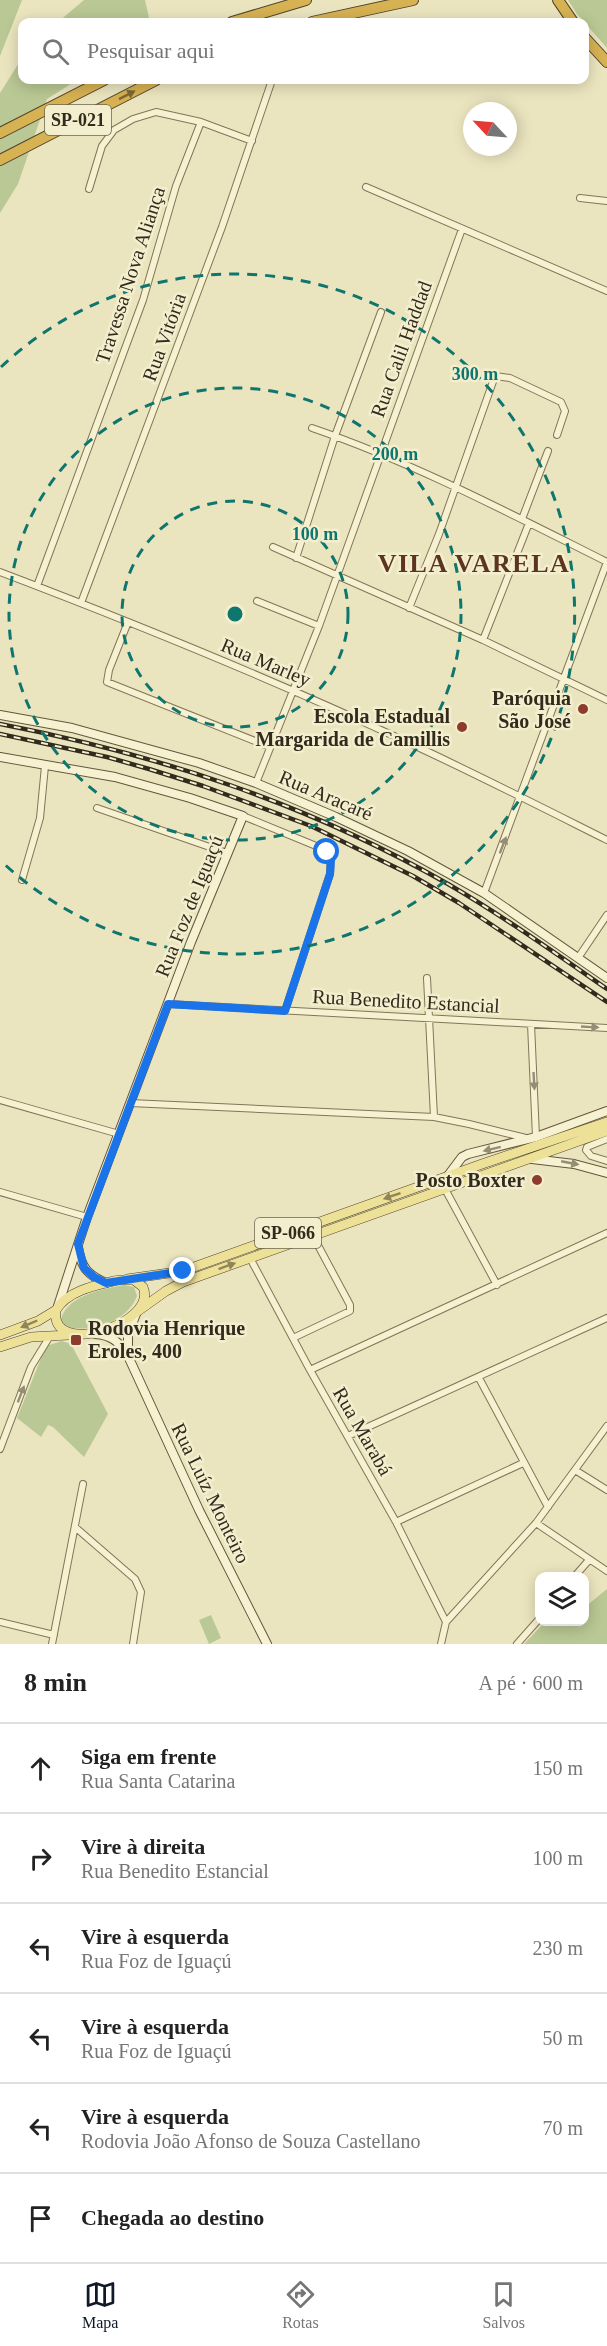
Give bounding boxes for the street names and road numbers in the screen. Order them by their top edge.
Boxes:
road number: SP-021 [45,105,111,135]
street label: Travessa Nova Aliança [91,184,170,367]
street label: Rua Calil Haddad [366,278,436,420]
street label: Rua Vitória [138,290,190,384]
street label: Rua Marley [218,633,314,692]
street label: Rua Aracaré [276,765,376,825]
street label: Rua Foz de Iguaçú [151,832,228,980]
street label: Rua Benedito Estancial [312,985,501,1017]
road number: SP-066 [255,1218,321,1248]
street label: Rua Marabá [329,1383,397,1479]
street label: Rua Luíz Monteiro [168,1419,254,1567]

